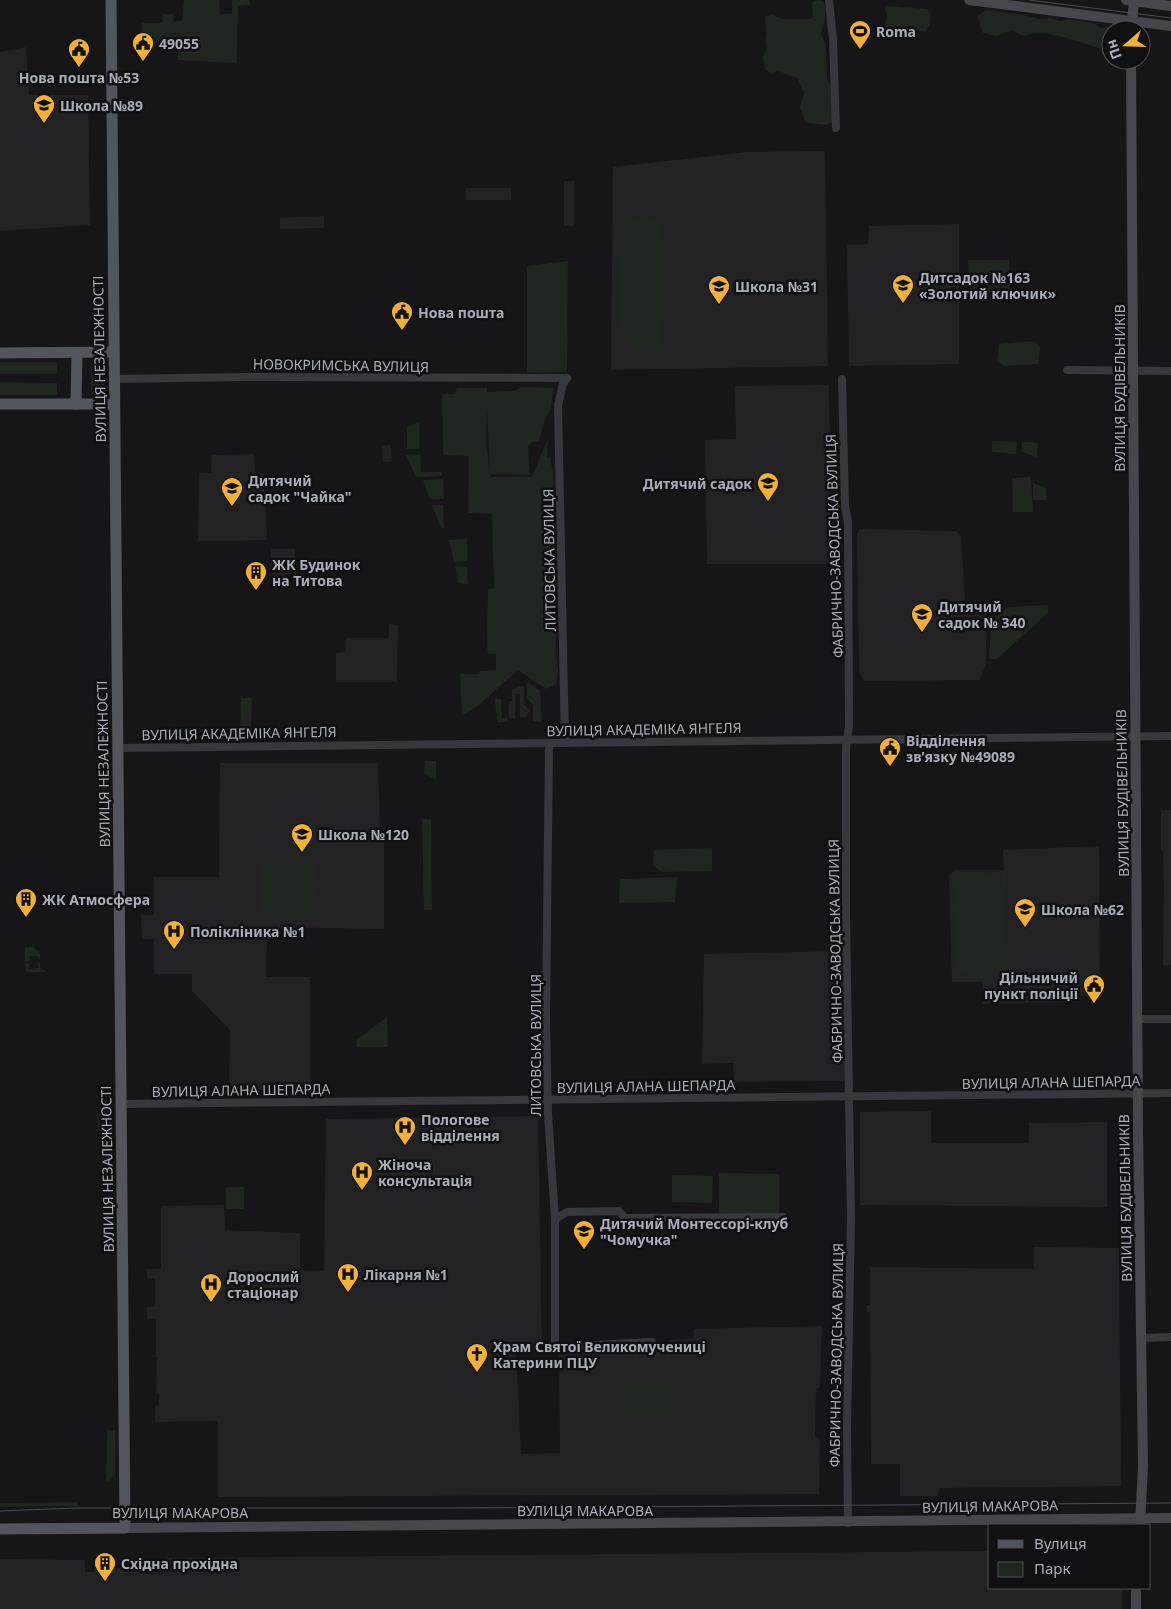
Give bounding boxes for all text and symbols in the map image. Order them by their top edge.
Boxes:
sports icon: Roma [848,19,872,50]
north arrow [1101,20,1151,70]
place label: Roma [876,22,916,41]
public building icon: 49055 [131,31,155,62]
place label: 49055 [159,34,199,53]
public building icon: Нова пошта №53 [67,37,91,68]
text: Пн [1101,37,1126,62]
place label: Нова пошта №53 [19,68,139,87]
school or university icon: Школа №89 [32,93,56,124]
place label: Школа №89 [60,96,143,115]
place label: Дитсадок №163 «Золотий ключик» [919,268,1057,303]
school or university icon: Дитсадок №163 «Золотий ключик» [891,273,915,304]
school or university icon: Школа №31 [707,274,731,305]
street label: ВУЛИЦЯ НЕЗАЛЕЖНОСТІ [88,275,110,443]
place label: Школа №31 [735,277,818,296]
public building icon: Нова пошта [390,300,414,331]
place label: Нова пошта [418,303,504,322]
street label: ВУЛИЦЯ БУДІВЕЛЬНИКІВ [1110,304,1129,472]
street label: НОВОКРИМСЬКА ВУЛИЦЯ [253,354,429,376]
street label: ФАБРИЧНО-ЗАВОДСЬКА ВУЛИЦЯ [821,434,847,658]
place label: Дитячий садок "Чайка" [248,471,351,506]
school or university icon: Дитячий садок [756,471,780,502]
place label: Дитячий садок [643,474,752,493]
school or university icon: Дитячий садок "Чайка" [220,476,244,507]
street label: ЛИТОВСЬКА ВУЛИЦЯ [538,489,560,631]
place label: ЖК Будинок на Титова [272,555,361,590]
building icon: ЖК Будинок на Титова [244,560,268,591]
place label: Дитячий садок № 340 [938,597,1026,632]
school or university icon: Дитячий садок № 340 [910,602,934,633]
street label: ВУЛИЦЯ НЕЗАЛЕЖНОСТІ [92,680,114,848]
street label: ВУЛИЦЯ БУДІВЕЛЬНИКІВ [1111,709,1133,877]
street label: ВУЛИЦЯ АКАДЕМІКА ЯНГЕЛЯ [546,718,742,740]
street label: ВУЛИЦЯ АКАДЕМІКА ЯНГЕЛЯ [141,722,337,744]
place label: Відділення зв’язку №49089 [906,731,1015,766]
public building icon: Відділення зв’язку №49089 [878,736,902,767]
school or university icon: Школа №120 [290,822,314,853]
place label: Школа №120 [318,825,409,844]
street label: ФАБРИЧНО-ЗАВОДСЬКА ВУЛИЦЯ [824,839,846,1063]
building icon: ЖК Атмосфера [14,887,38,918]
place label: ЖК Атмосфера [42,890,150,909]
school or university icon: Школа №62 [1013,897,1037,928]
place label: Школа №62 [1041,900,1124,919]
hospital icon: Полікліника №1 [162,919,186,950]
place label: Полікліника №1 [190,922,305,941]
place label: Дільничий пункт поліції [984,968,1079,1003]
public building icon: Дільничий пункт поліції [1082,973,1106,1004]
street label: ЛИТОВСЬКА ВУЛИЦЯ [526,974,545,1116]
street label: ВУЛИЦЯ АЛАНА ШЕПАРДА [962,1071,1141,1093]
street label: ВУЛИЦЯ АЛАНА ШЕПАРДА [557,1075,736,1097]
street label: ВУЛИЦЯ АЛАНА ШЕПАРДА [152,1079,331,1101]
street label: ВУЛИЦЯ НЕЗАЛЕЖНОСТІ [96,1085,118,1253]
place label: Пологове відділення [421,1110,500,1145]
street label: ВУЛИЦЯ БУДІВЕЛЬНИКІВ [1114,1114,1136,1282]
hospital icon: Пологове відділення [393,1115,417,1146]
place label: Жіноча консультація [378,1155,472,1190]
hospital icon: Жіноча консультація [350,1160,374,1191]
place label: Дитячий Монтессорі-клуб "Чомучка" [600,1214,789,1249]
school or university icon: Дитячий Монтессорі-клуб "Чомучка" [572,1219,596,1250]
street label: ФАБРИЧНО-ЗАВОДСЬКА ВУЛИЦЯ [825,1243,847,1467]
hospital icon: Лікарня №1 [336,1262,360,1293]
place label: Лікарня №1 [364,1265,448,1284]
place label: Дорослий стаціонар [227,1267,299,1302]
hospital icon: Дорослий стаціонар [199,1272,223,1303]
place label: Храм Святої Великомучениці Катерини ПЦУ [493,1337,706,1372]
church icon: Храм Святої Великомучениці Катерини ПЦУ [465,1342,489,1373]
street label: ВУЛИЦЯ МАКАРОВА [922,1495,1058,1517]
street label: ВУЛИЦЯ МАКАРОВА [517,1501,653,1520]
street label: ВУЛИЦЯ МАКАРОВА [112,1503,248,1522]
legend [988,1524,1151,1589]
text: Вулиця [1034,1533,1087,1553]
building icon: Східна прохідна [93,1551,117,1582]
place label: Східна прохідна [121,1554,238,1573]
text: Парк [1034,1558,1070,1578]

